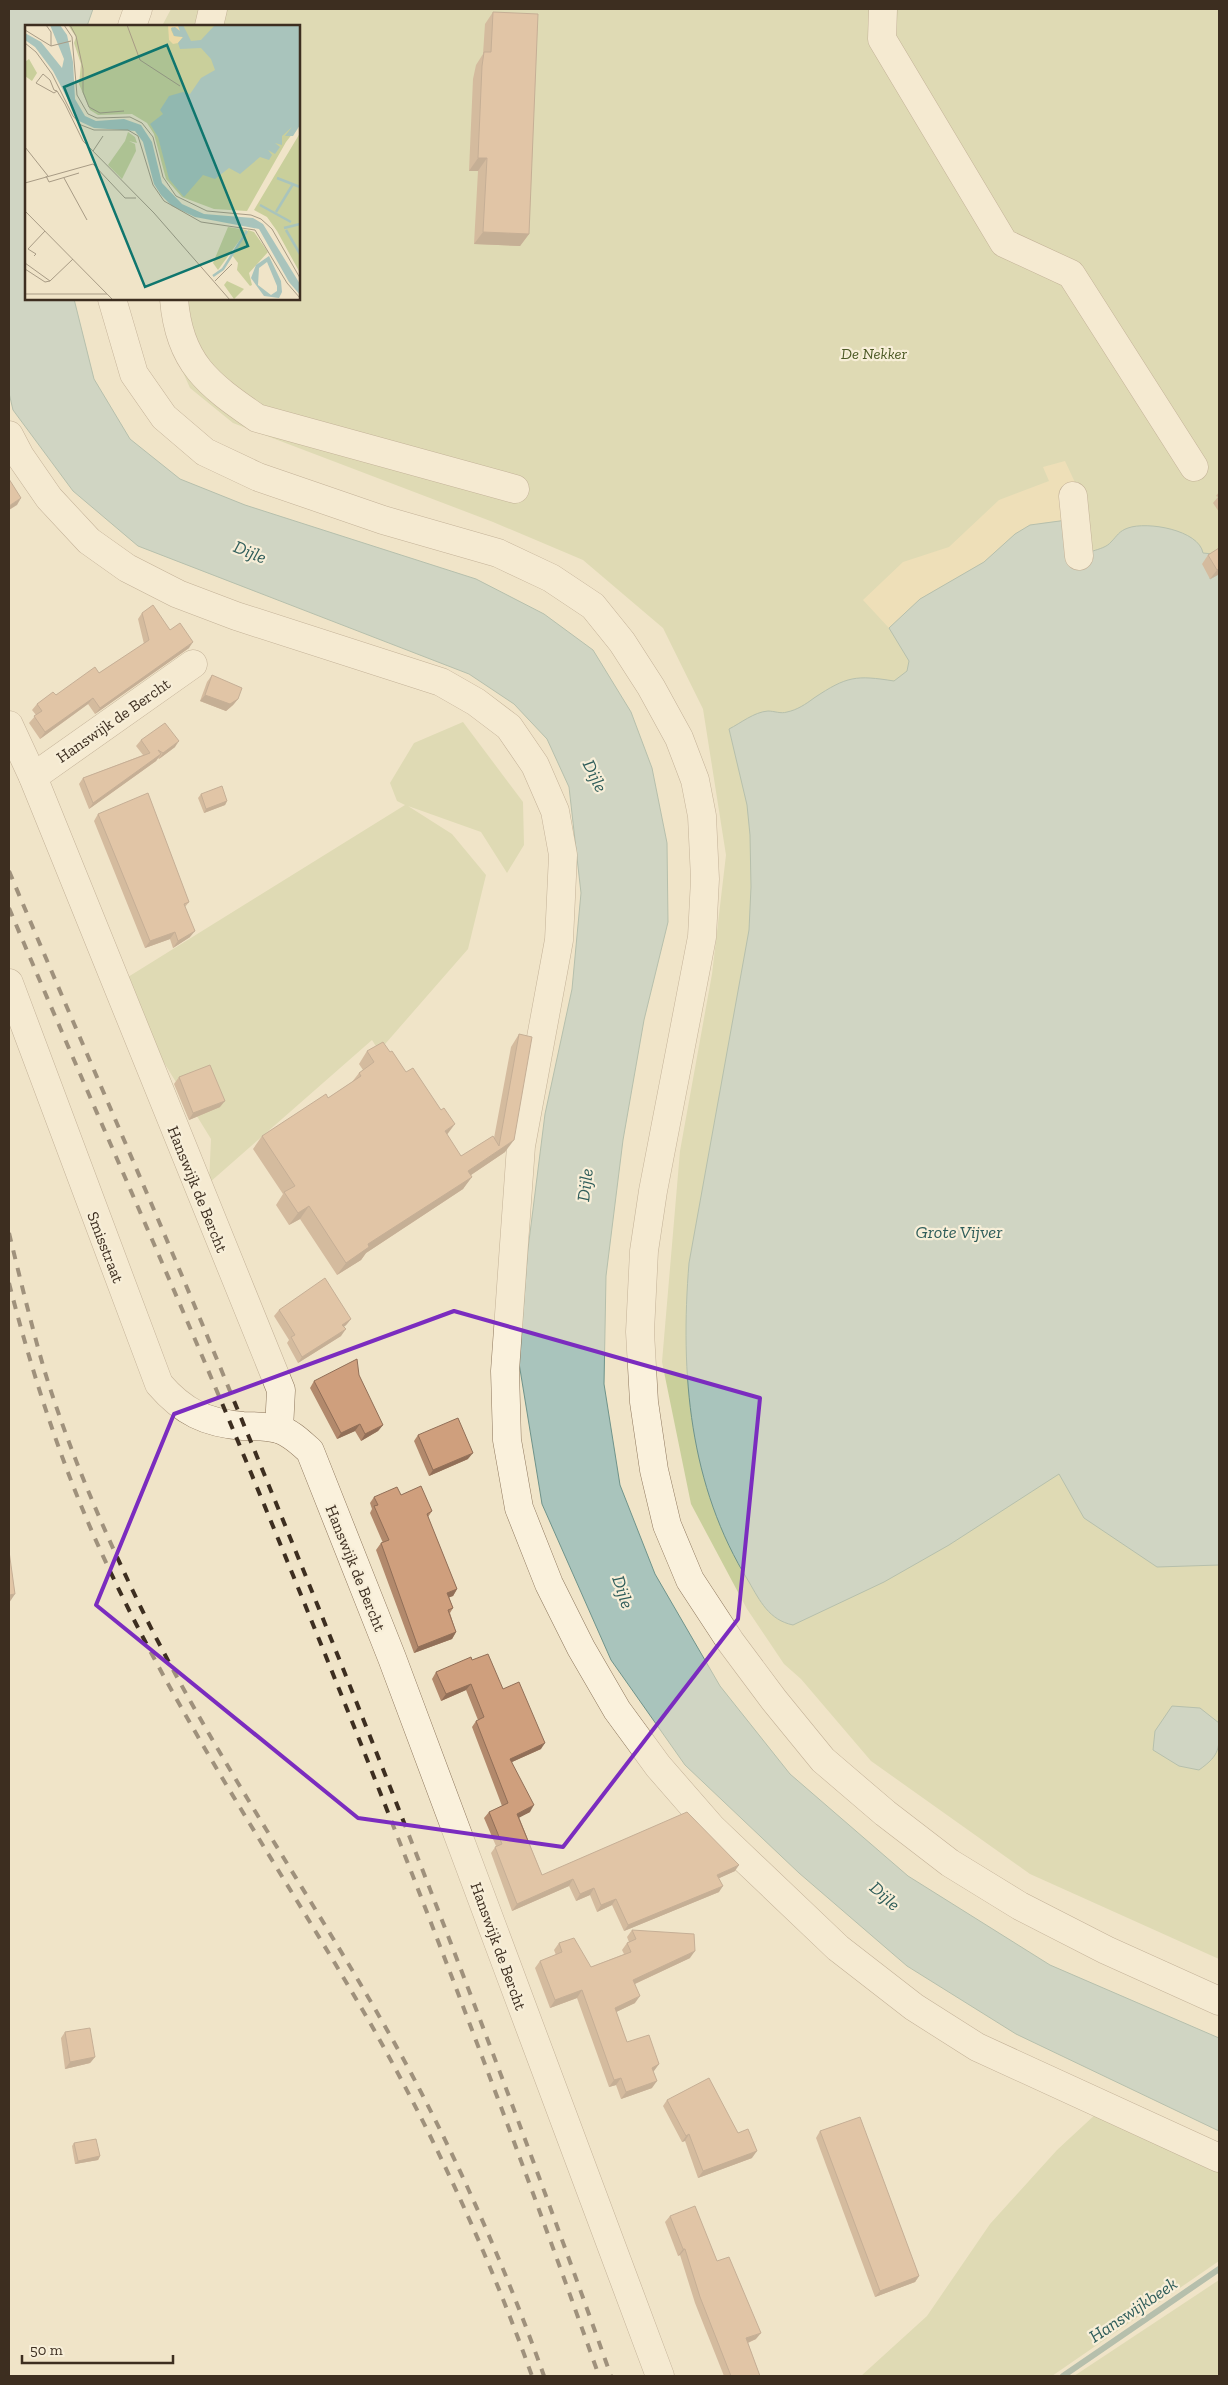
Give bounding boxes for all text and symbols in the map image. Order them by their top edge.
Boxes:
inset map [25,25,300,300]
park label: De Nekker [841,344,908,363]
water label: Dijle [230,536,270,569]
street label: Hanswijk de Bercht [53,674,174,767]
water label: Dijle [578,756,612,796]
street label: Hanswijk de Bercht [164,1123,232,1255]
water label: Dijle [572,1167,598,1203]
street label: Smisstraat [83,1209,128,1286]
water label: Grote Vijver [916,1221,1003,1243]
street label: Hanswijk de Bercht [322,1502,390,1634]
water label: Dijle [607,1573,639,1611]
water label: Dijle [865,1877,905,1915]
street label: Hanswijk de Bercht [467,1880,531,2013]
water label: Hanswijkbeek [1085,2272,1181,2348]
scale bar [22,2332,174,2364]
text: 50 m [30,2341,63,2359]

